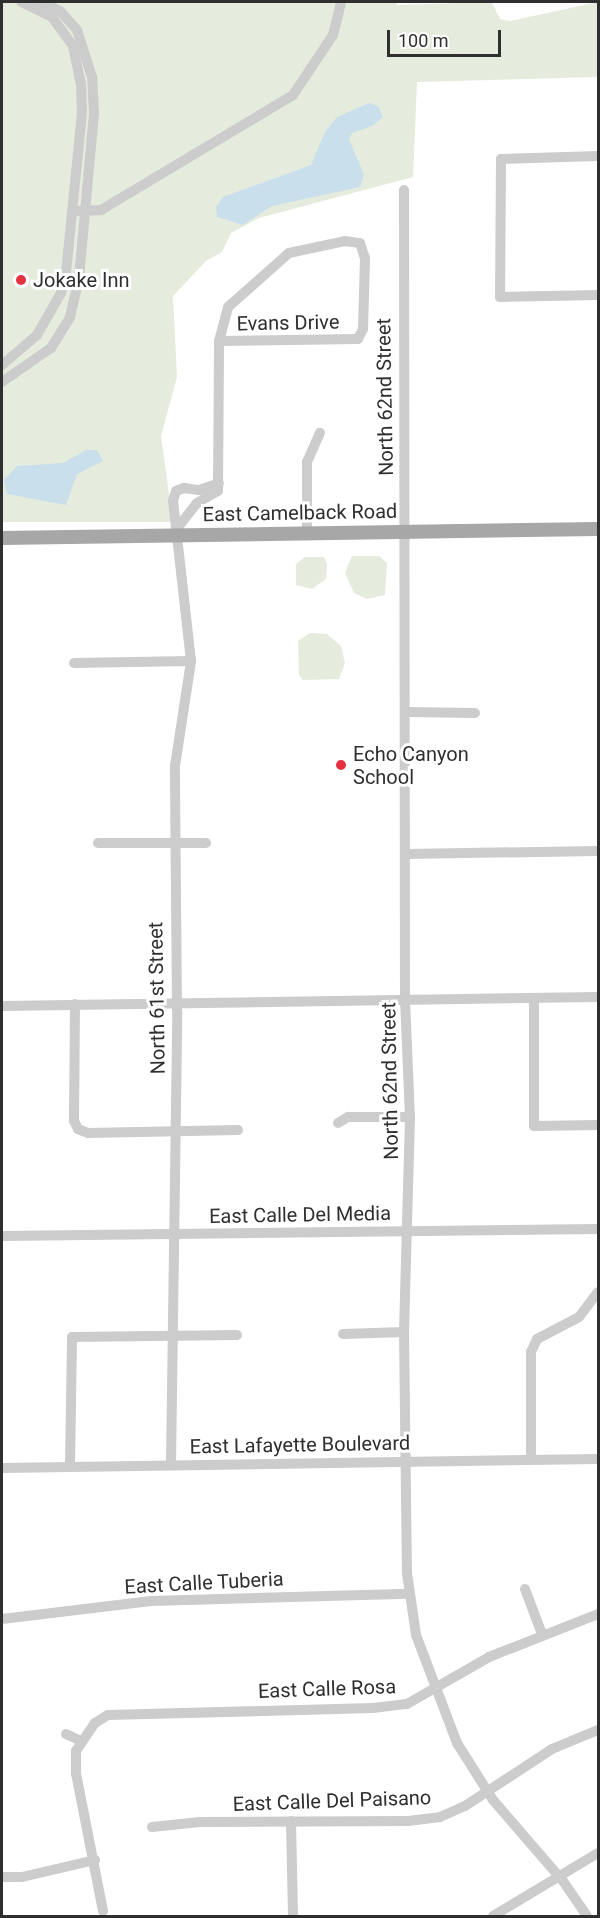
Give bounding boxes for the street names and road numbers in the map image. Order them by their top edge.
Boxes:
street label: Evans Drive [236,310,340,336]
street label: North 62nd Street [372,318,398,476]
street label: East Camelback Road [203,499,397,527]
street label: North 61st Street [144,922,170,1074]
street label: North 62nd Street [377,1002,403,1160]
street label: East Calle Del Media [209,1201,391,1229]
street label: East Lafayette Boulevard [190,1431,410,1459]
street label: East Calle Tuberia [124,1567,284,1599]
street label: East Calle Rosa [258,1675,396,1703]
street label: East Calle Del Paisano [232,1786,432,1816]

